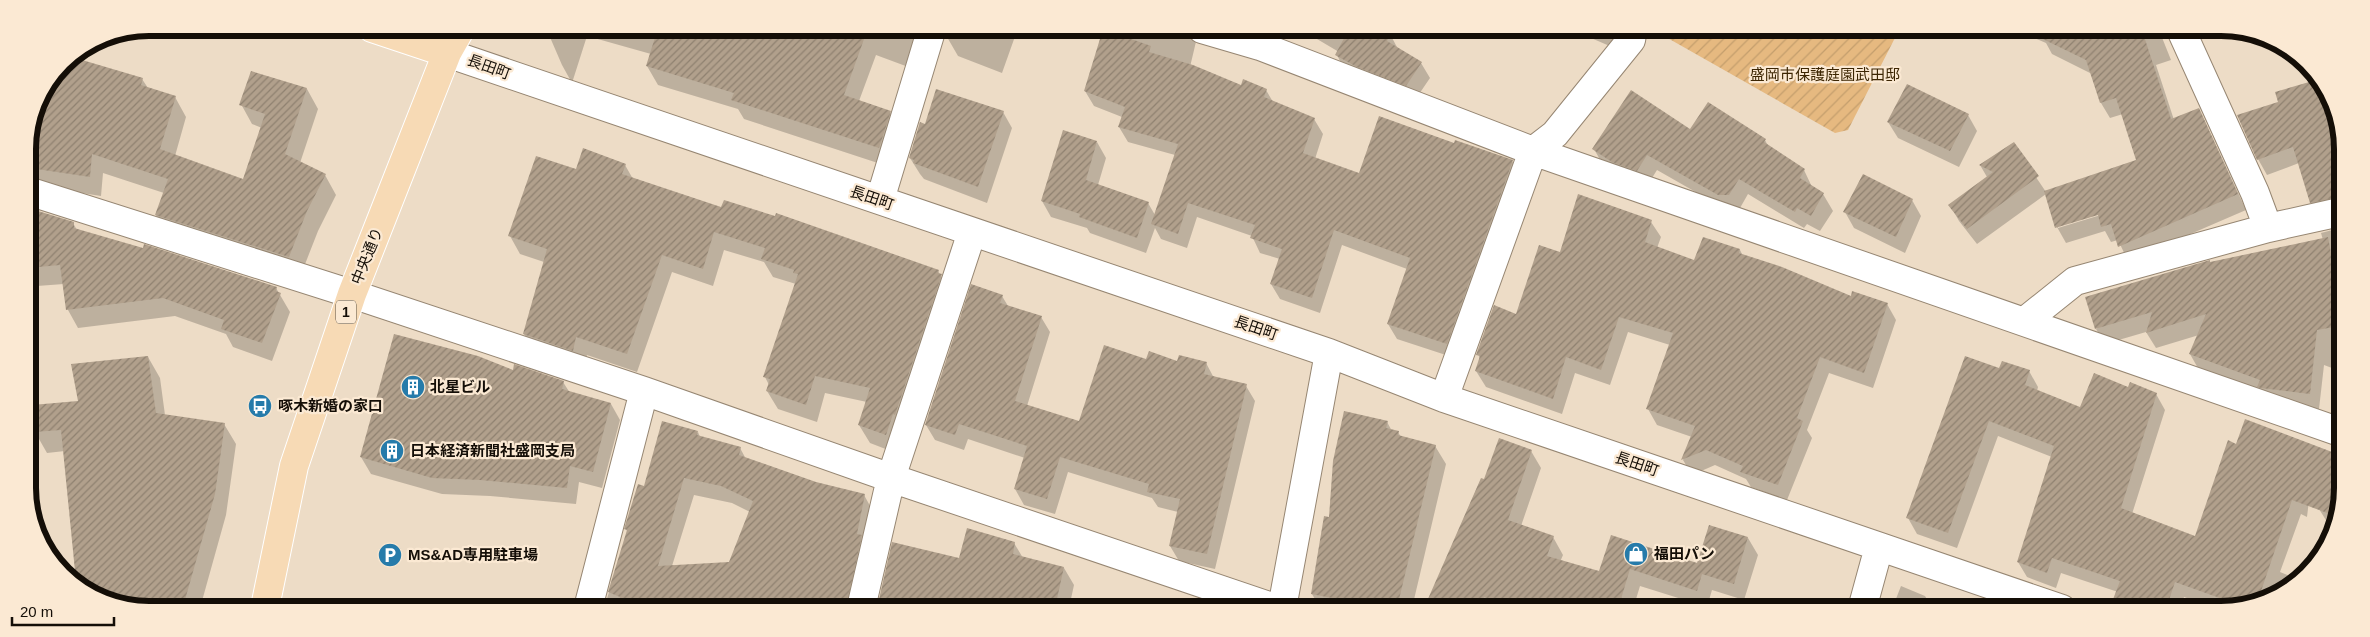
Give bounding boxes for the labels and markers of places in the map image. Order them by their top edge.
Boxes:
building icon: 北星ビル [400,374,426,400]
place label: 北星ビル [430,378,490,395]
bus stop icon: 啄木新婚の家口 [247,393,273,419]
place label: 啄木新婚の家口 [278,397,383,414]
building icon: 日本経済新聞社盛岡支局 [379,438,405,464]
place label: 日本経済新聞社盛岡支局 [410,442,575,459]
shop icon: 福田パン [1623,541,1649,567]
parking icon: MS&AD専用駐車場 [377,542,403,568]
place label: 福田パン [1653,545,1715,562]
place label: MS&AD専用駐車場 [408,546,538,563]

